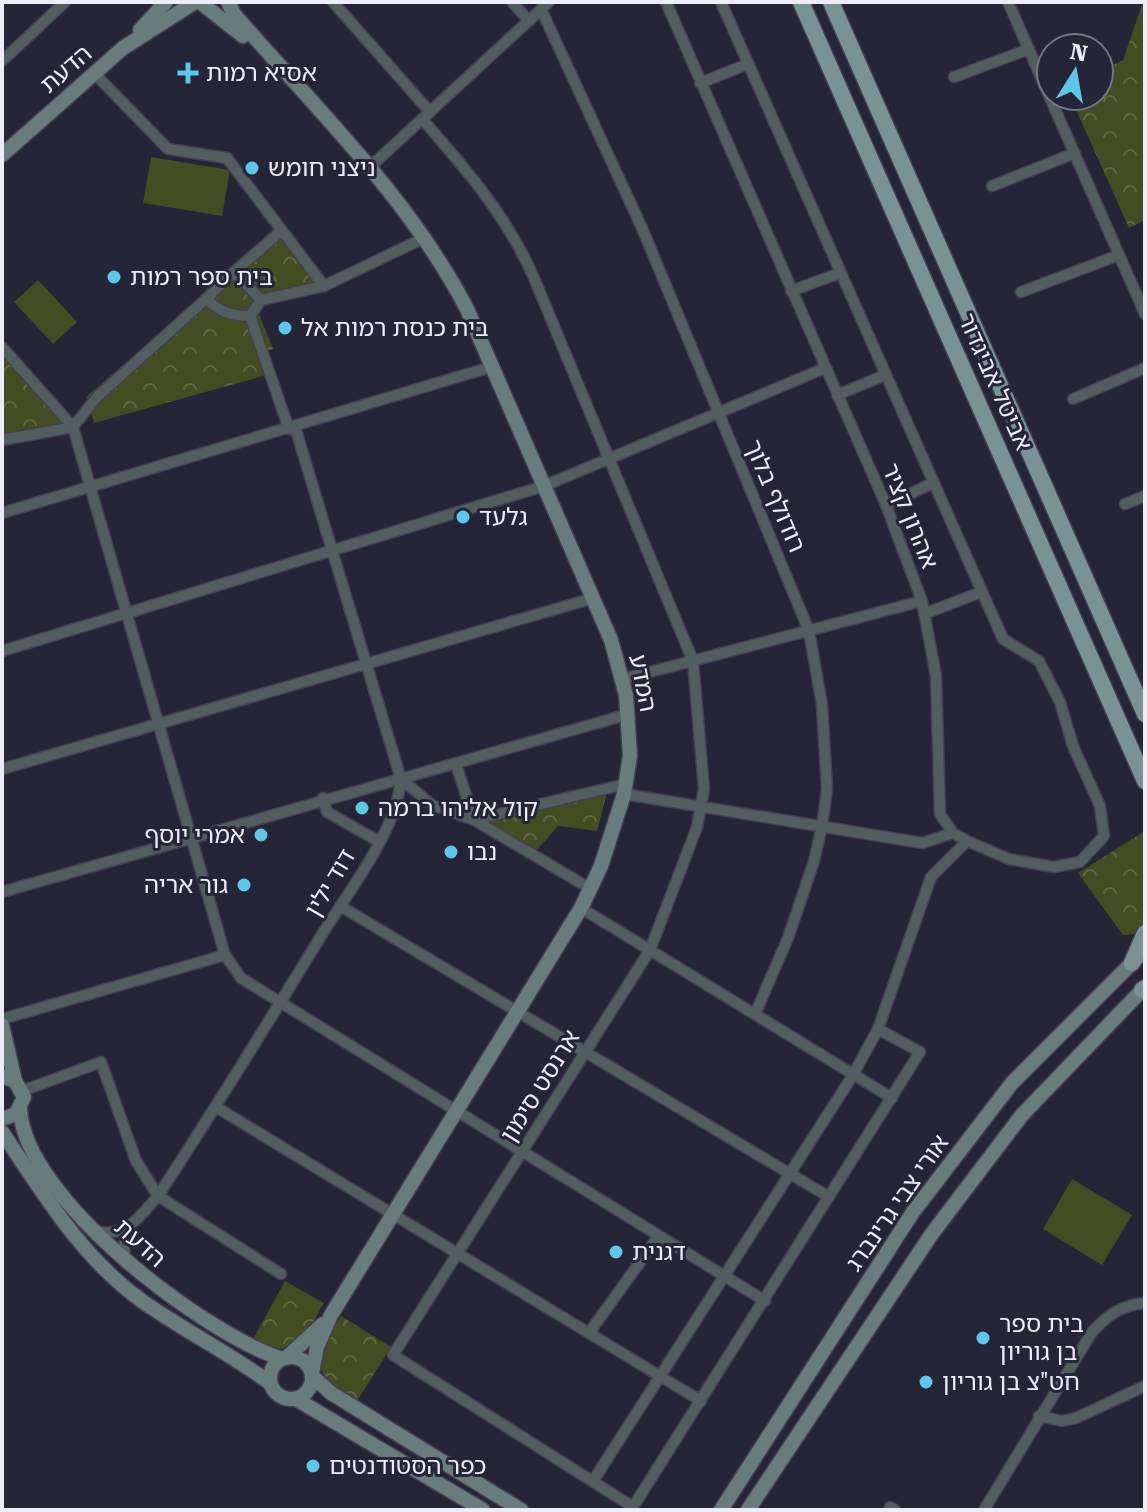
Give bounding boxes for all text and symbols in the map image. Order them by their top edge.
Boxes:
north arrow [1035,32,1115,112]
street label: הדעת [35,39,97,99]
text: N [1068,39,1089,67]
place label: אסיא רמות [206,59,317,87]
marker: אסיא רמות [177,62,199,84]
place label: ניצני חומש [268,154,376,182]
marker: ניצני חומש [243,159,261,177]
place label: בית ספר רמות [130,263,273,291]
marker: בית ספר רמות [105,268,123,286]
street label: אביטל אביגדור [952,309,1038,455]
place label: בית כנסת רמות אל [301,314,489,342]
marker: בית כנסת רמות אל [276,319,294,337]
street label: רודולף בלוך [739,436,811,556]
street label: אהרון קציר [876,459,944,573]
place label: גלעד [479,503,527,531]
marker: גלעד [454,508,472,526]
street label: המדע [624,652,662,714]
place label: קול אליהו ברמה [378,794,538,822]
marker: קול אליהו ברמה [353,799,371,817]
place label: אמרי יוסף [145,821,245,849]
marker: אמרי יוסף [252,826,270,844]
place label: נבו [467,838,497,866]
marker: נבו [442,843,460,861]
street label: דוד ילין [299,844,361,922]
place label: גור אריה [144,871,228,899]
marker: גור אריה [235,876,253,894]
street label: ארנסט סימון [495,1025,585,1147]
street label: אורי צבי גרינברג [840,1130,954,1276]
street label: הדעת [109,1213,171,1273]
place label: דגנית [632,1238,686,1266]
marker: דגנית [607,1243,625,1261]
place label: בית ספר בן גוריון [999,1310,1084,1366]
marker: בית ספר בן גוריון [974,1329,992,1347]
place label: חט"צ בן גוריון [942,1368,1080,1396]
marker: חט"צ בן גוריון [917,1373,935,1391]
place label: כפר הסטודנטים [329,1452,486,1480]
marker: כפר הסטודנטים [304,1457,322,1475]

